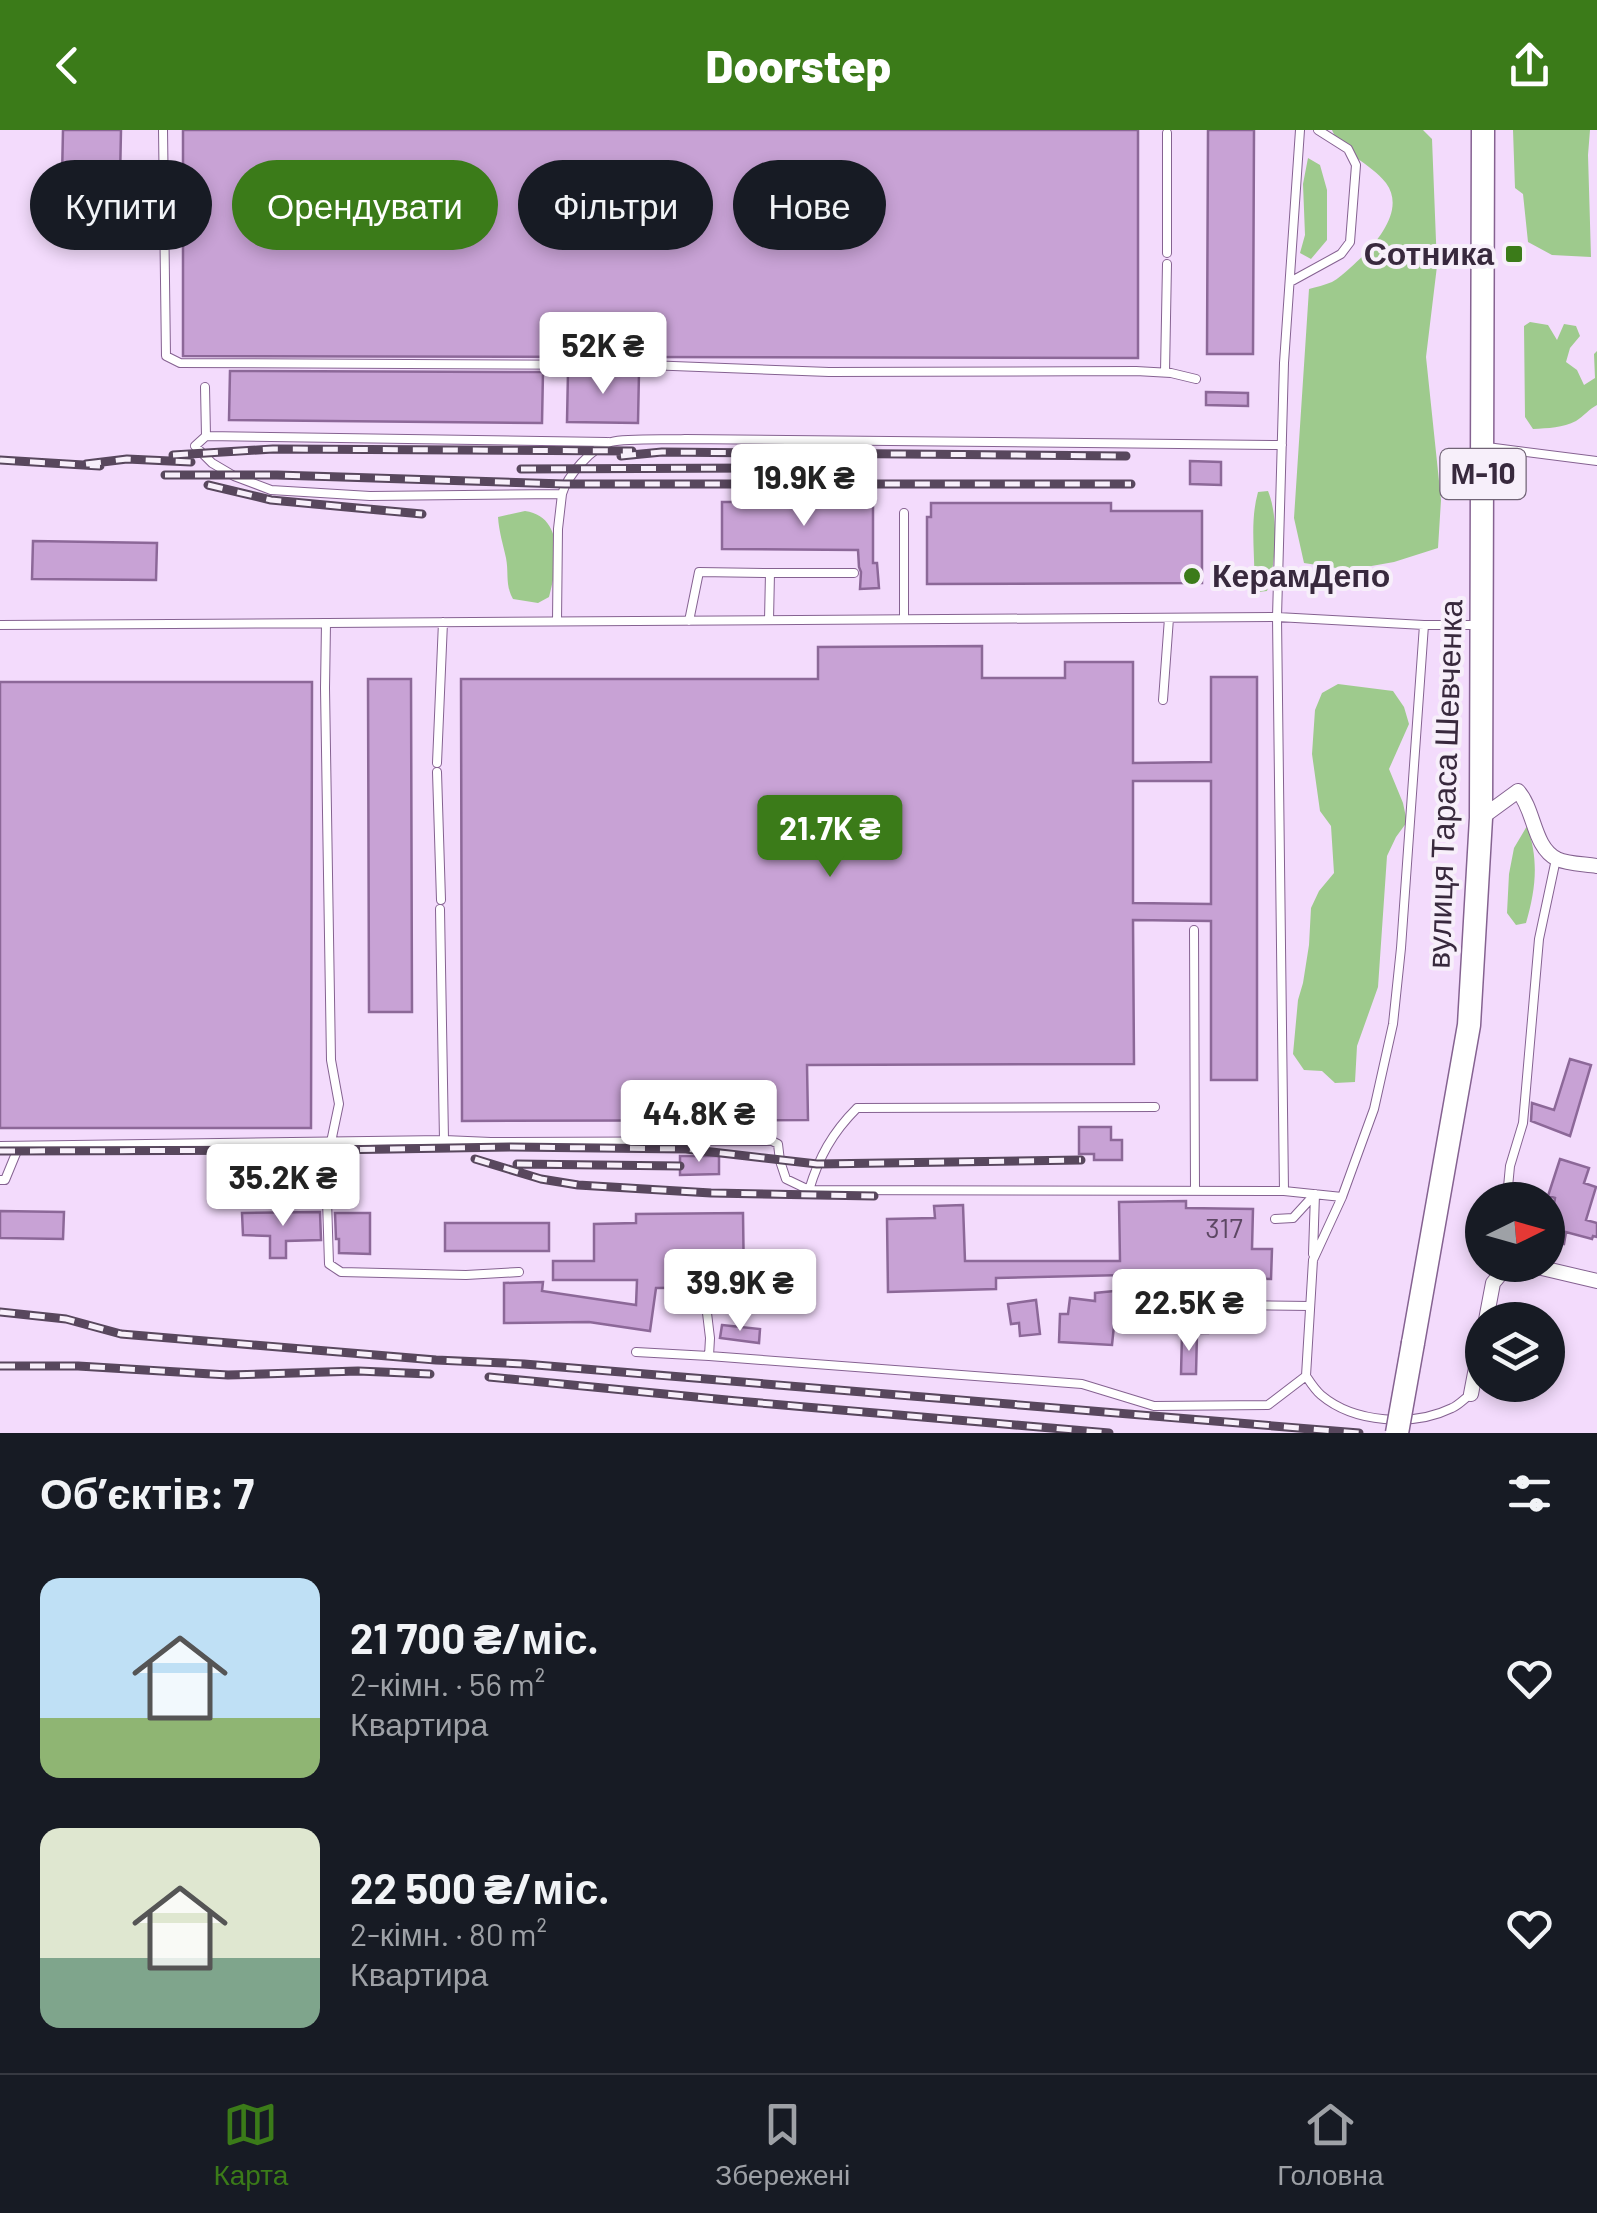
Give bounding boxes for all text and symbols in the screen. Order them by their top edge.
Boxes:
icon: back [40,38,95,93]
text: Doorstep [706,38,891,92]
icon: share [1502,38,1557,93]
chip: Купити [30,160,212,250]
chip: Орендувати [232,160,498,250]
chip: Фільтри [518,160,713,250]
chip: Нове [733,160,886,250]
place label: Сотника [1364,233,1494,271]
marker: Сотника [1503,243,1525,265]
pin: 52K ₴ [533,312,673,397]
text: 52K ₴ [562,325,644,363]
pin: 19.9K ₴ [712,444,896,529]
road number: М-10 [1440,449,1526,499]
text: 19.9K ₴ [753,457,855,495]
place label: КерамДепо [1212,555,1390,594]
marker: КерамДепо [1181,565,1203,587]
street label: вулиця Тараса Шевченка [1418,599,1469,969]
pin: 21.7K ₴ [738,795,922,880]
text: 21.7K ₴ [779,808,881,846]
pin: 44.8K ₴ [607,1080,791,1165]
text: 44.8K ₴ [643,1093,755,1131]
pin: 35.2K ₴ [191,1144,375,1229]
text: 35.2K ₴ [229,1157,337,1195]
north arrow [1465,1182,1565,1282]
map controls [1465,1182,1565,1402]
house number: 317 [1205,1210,1243,1244]
pin: 39.9K ₴ [648,1249,832,1334]
text: 39.9K ₴ [686,1262,794,1300]
pin: 22.5K ₴ [1097,1269,1281,1354]
text: 22.5K ₴ [1134,1282,1244,1320]
button: layers [1465,1302,1565,1402]
icon: filters [1502,1466,1557,1521]
text: Об’єктів: 7 [40,1467,254,1517]
text: 21 700 ₴/міс. [350,1612,599,1662]
icon: home [120,1618,240,1738]
icon: heart [1502,1651,1557,1706]
text: 2-кімн. · 56 m² [350,1664,545,1702]
text: Квартира [350,1704,488,1742]
text: 22 500 ₴/міс. [350,1862,610,1912]
icon: home [120,1868,240,1988]
icon: heart [1502,1901,1557,1956]
text: 2-кімн. · 80 m² [350,1914,547,1952]
text: Квартира [350,1954,488,1992]
tab: Карта [213,2097,288,2192]
tab: Збережені [715,2097,850,2192]
tab: Головна [1277,2097,1384,2192]

